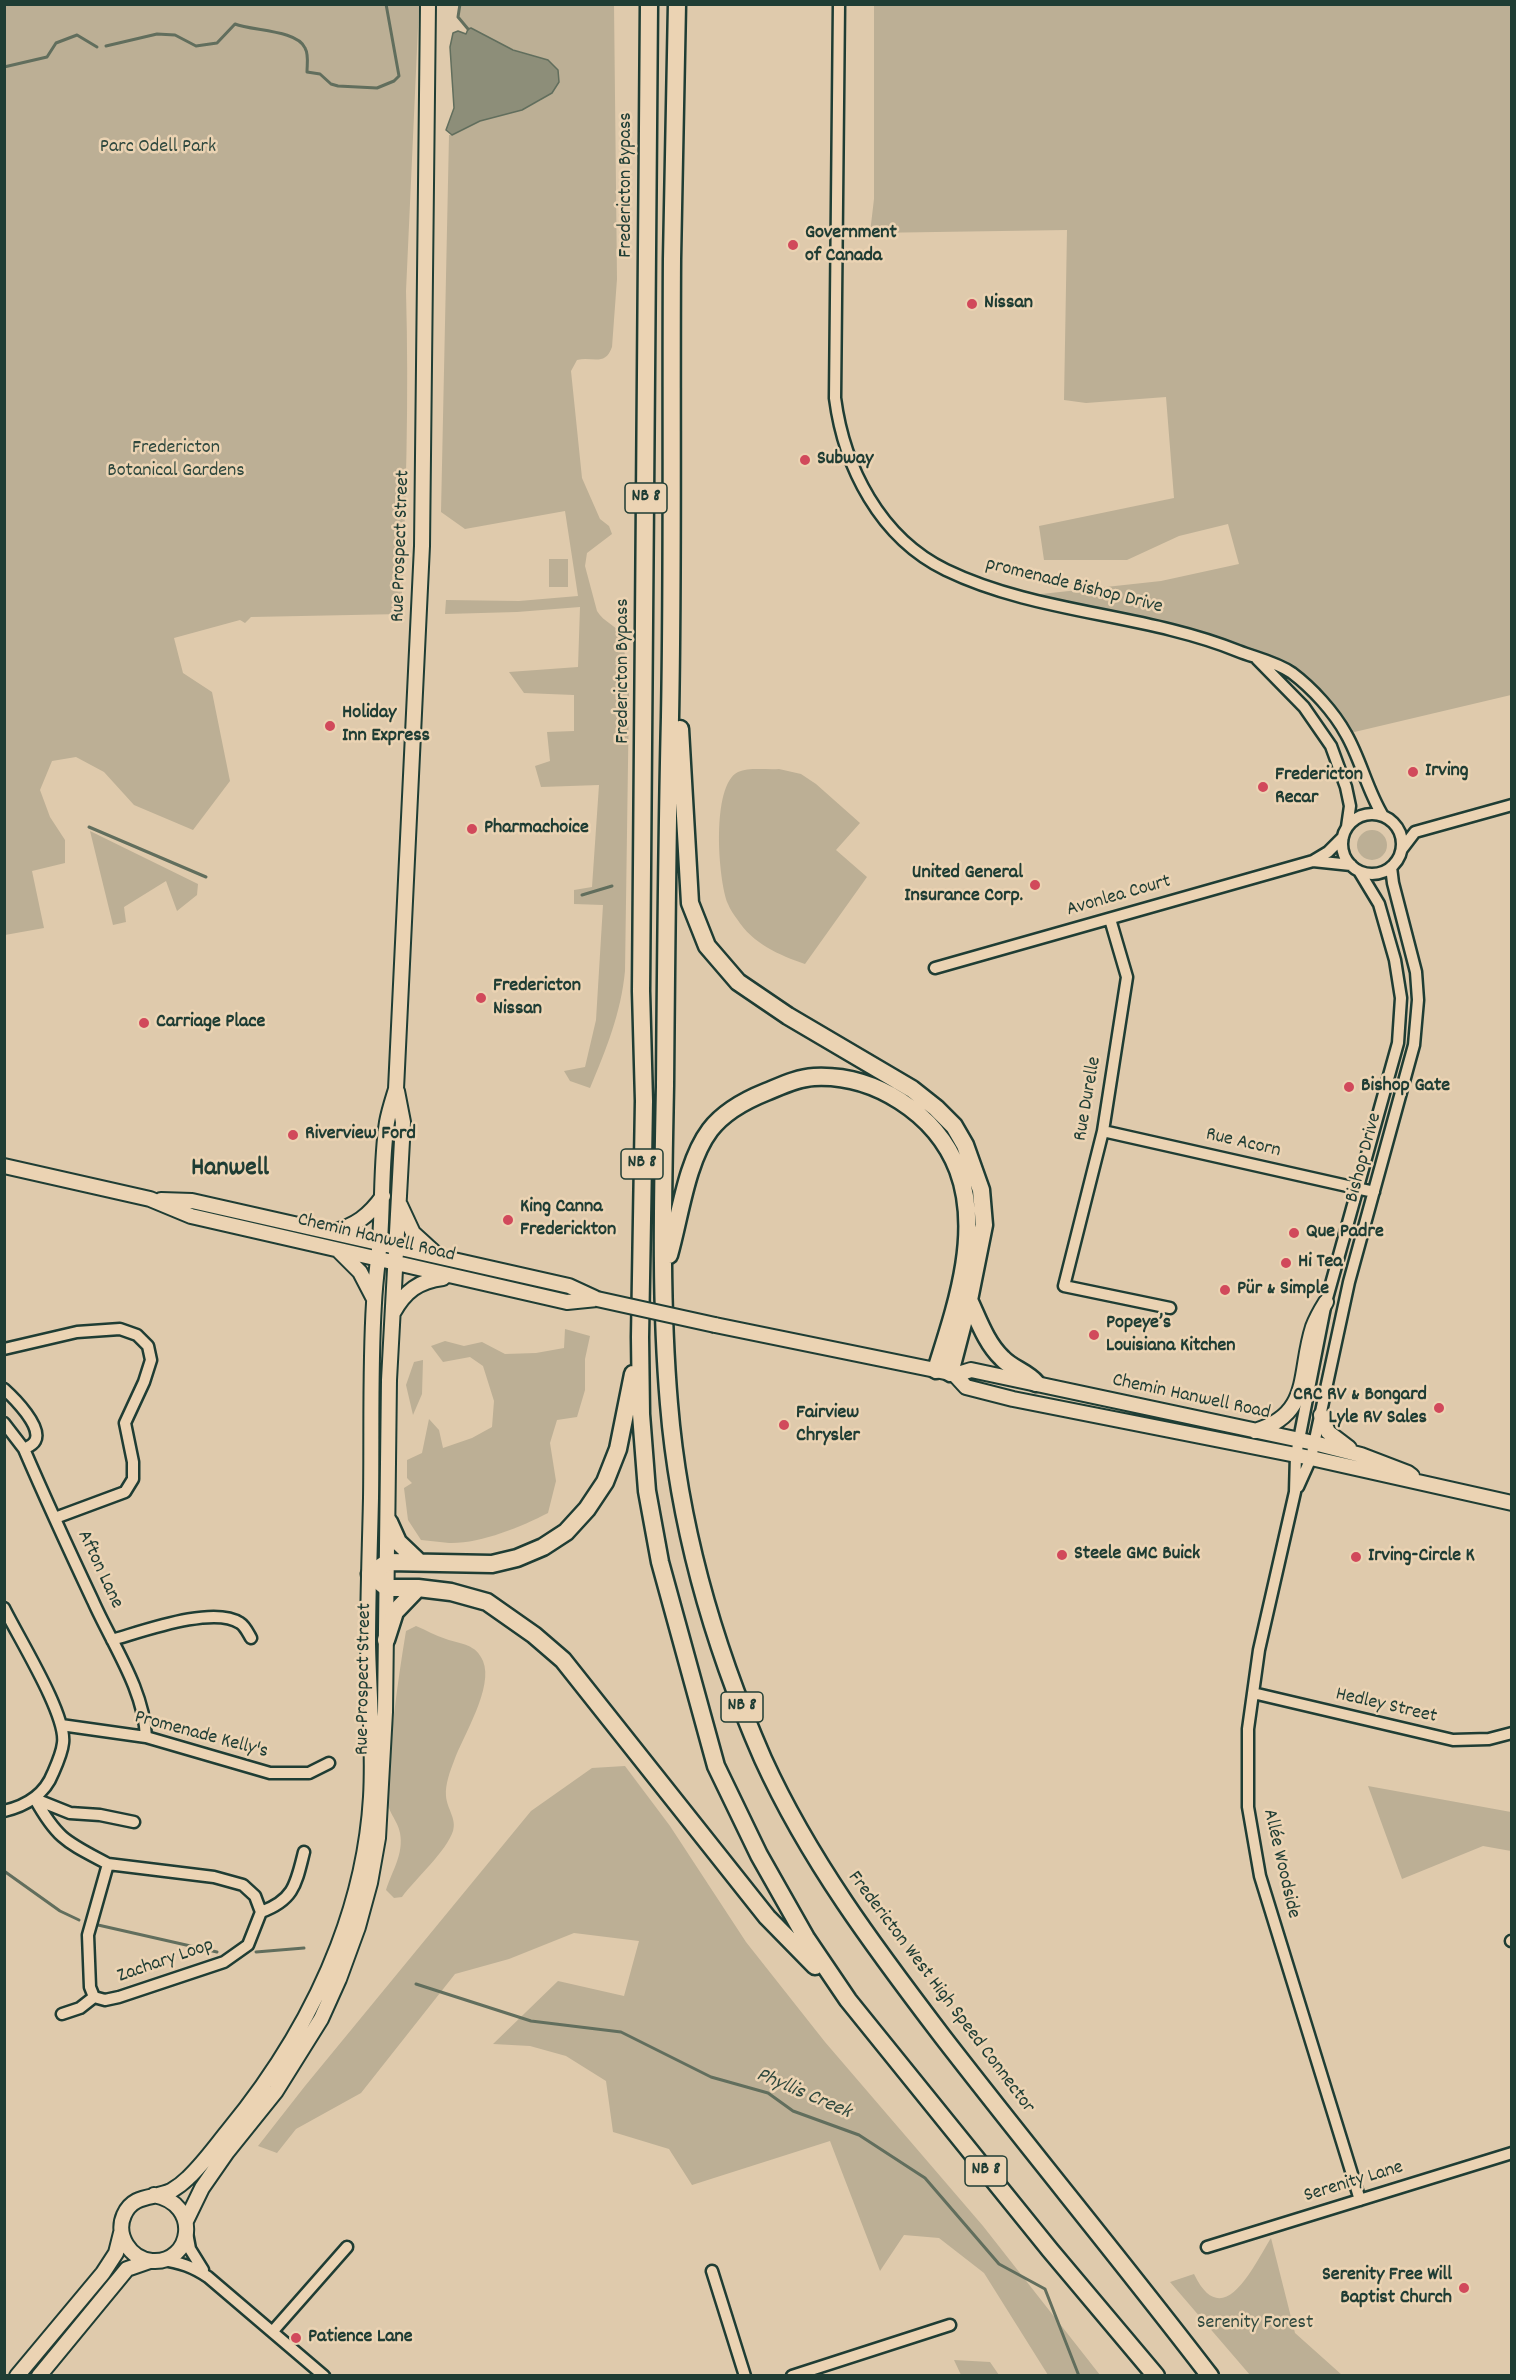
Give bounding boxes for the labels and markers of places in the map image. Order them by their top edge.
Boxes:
place label: Government of Canada [805,222,897,269]
marker: Government of Canada [786,238,800,252]
place label: Nissan [984,292,1033,316]
marker: Nissan [965,297,979,311]
place label: Subway [817,448,873,472]
marker: Subway [798,453,812,467]
place label: Holiday Inn Express [342,702,430,749]
marker: Holiday Inn Express [323,719,337,733]
place label: Irving [1425,760,1469,784]
place label: Fredericton Recar [1275,764,1363,811]
marker: Irving [1406,765,1420,779]
marker: Fredericton Recar [1256,780,1270,794]
place label: Pharmachoice [484,817,589,841]
marker: Pharmachoice [465,822,479,836]
place label: United General Insurance Corp. [904,862,1023,909]
marker: United General Insurance Corp. [1028,878,1042,892]
place label: Fredericton Nissan [493,975,581,1022]
marker: Fredericton Nissan [474,991,488,1005]
place label: Carriage Place [156,1011,265,1035]
marker: Carriage Place [137,1016,151,1030]
place label: Bishop Gate [1361,1075,1450,1099]
marker: Bishop Gate [1342,1080,1356,1094]
place label: Riverview Ford [305,1123,416,1147]
marker: Riverview Ford [286,1128,300,1142]
place label: King Canna Frederickton [520,1196,616,1243]
marker: King Canna Frederickton [501,1213,515,1227]
place label: Que Padre [1306,1221,1384,1245]
marker: Que Padre [1287,1226,1301,1240]
place label: Hi Tea [1298,1251,1343,1275]
marker: Hi Tea [1279,1256,1293,1270]
place label: Pür & Simple [1237,1278,1329,1302]
marker: Pür & Simple [1218,1283,1232,1297]
place label: Popeye’s Louisiana Kitchen [1106,1312,1236,1359]
marker: Popeye’s Louisiana Kitchen [1087,1328,1101,1342]
place label: CRC RV & Bongard Lyle RV Sales [1293,1384,1427,1431]
marker: CRC RV & Bongard Lyle RV Sales [1432,1401,1446,1415]
place label: Fairview Chrysler [796,1402,860,1449]
marker: Fairview Chrysler [777,1418,791,1432]
place label: Steele GMC Buick [1074,1543,1200,1567]
place label: Irving-Circle K [1368,1545,1475,1569]
marker: Steele GMC Buick [1055,1548,1069,1562]
marker: Irving-Circle K [1349,1550,1363,1564]
place label: Serenity Free Will Baptist Church [1322,2264,1452,2311]
marker: Serenity Free Will Baptist Church [1457,2281,1471,2295]
place label: Patience Lane [308,2326,413,2350]
marker: Patience Lane [289,2331,303,2345]

